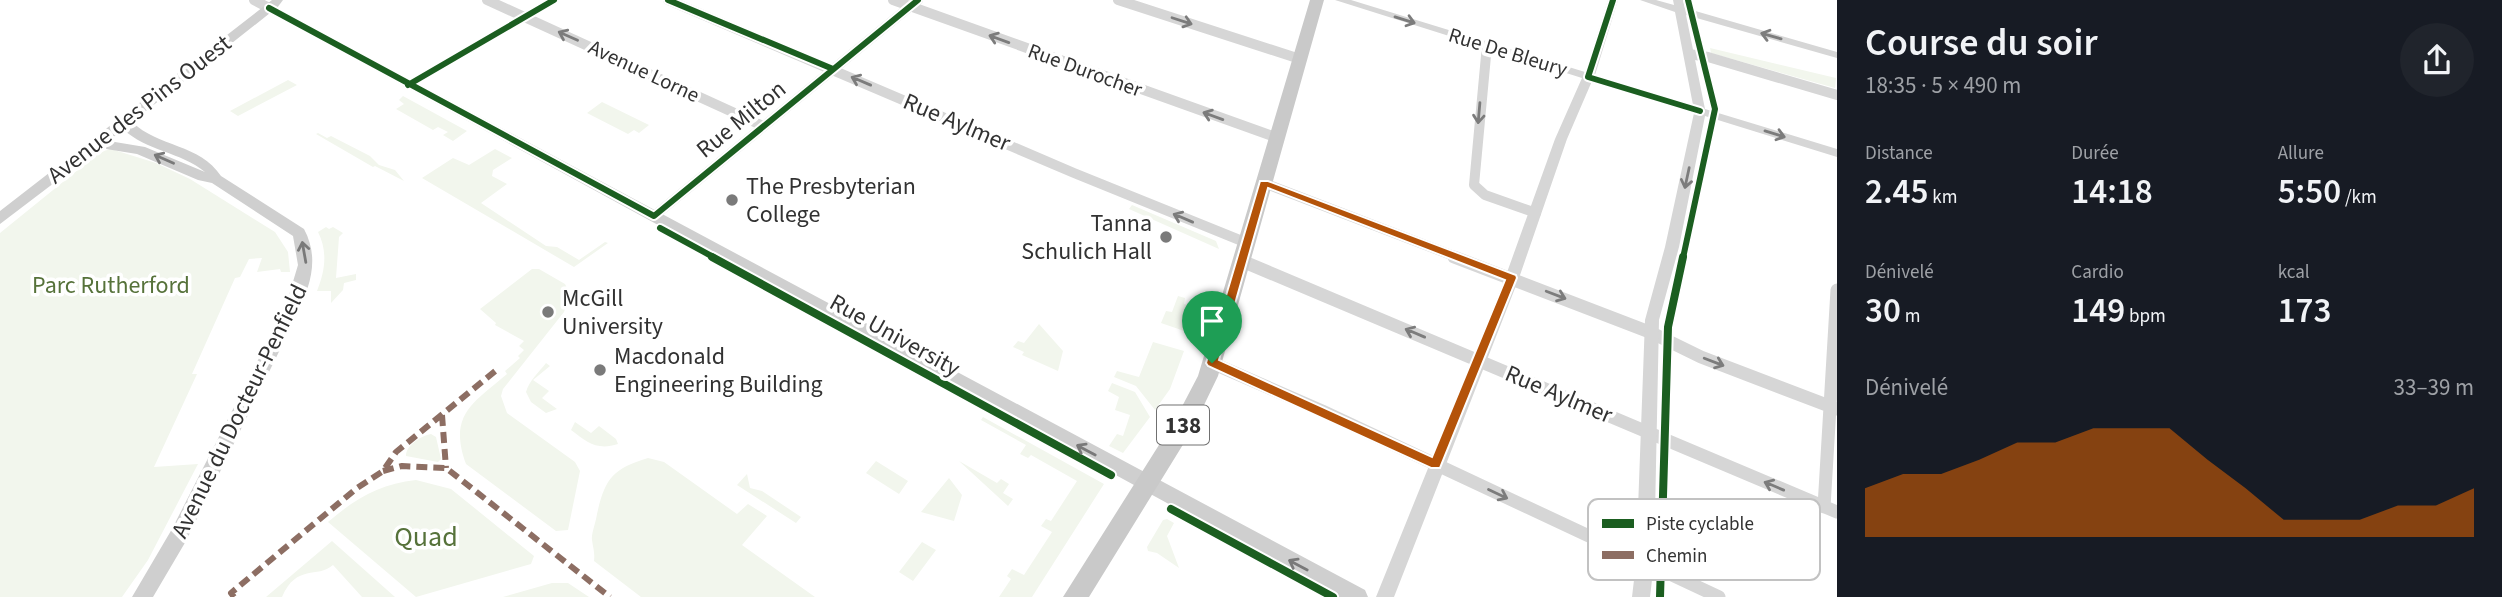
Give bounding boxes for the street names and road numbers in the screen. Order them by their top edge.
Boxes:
street label: Rue De Bleury [1445,20,1571,84]
street label: Avenue des Pins Ouest [40,26,239,192]
street label: Avenue Lorne [584,32,704,110]
street label: Rue Durocher [1024,35,1147,105]
street label: Rue Milton [689,72,794,167]
street label: Rue Aylmer [898,84,1017,161]
street label: Avenue du Docteur-Penfield [163,278,316,544]
street label: Rue University [823,285,966,386]
street label: Rue Aylmer [1500,356,1619,433]
road number: 138 [1157,406,1209,444]

